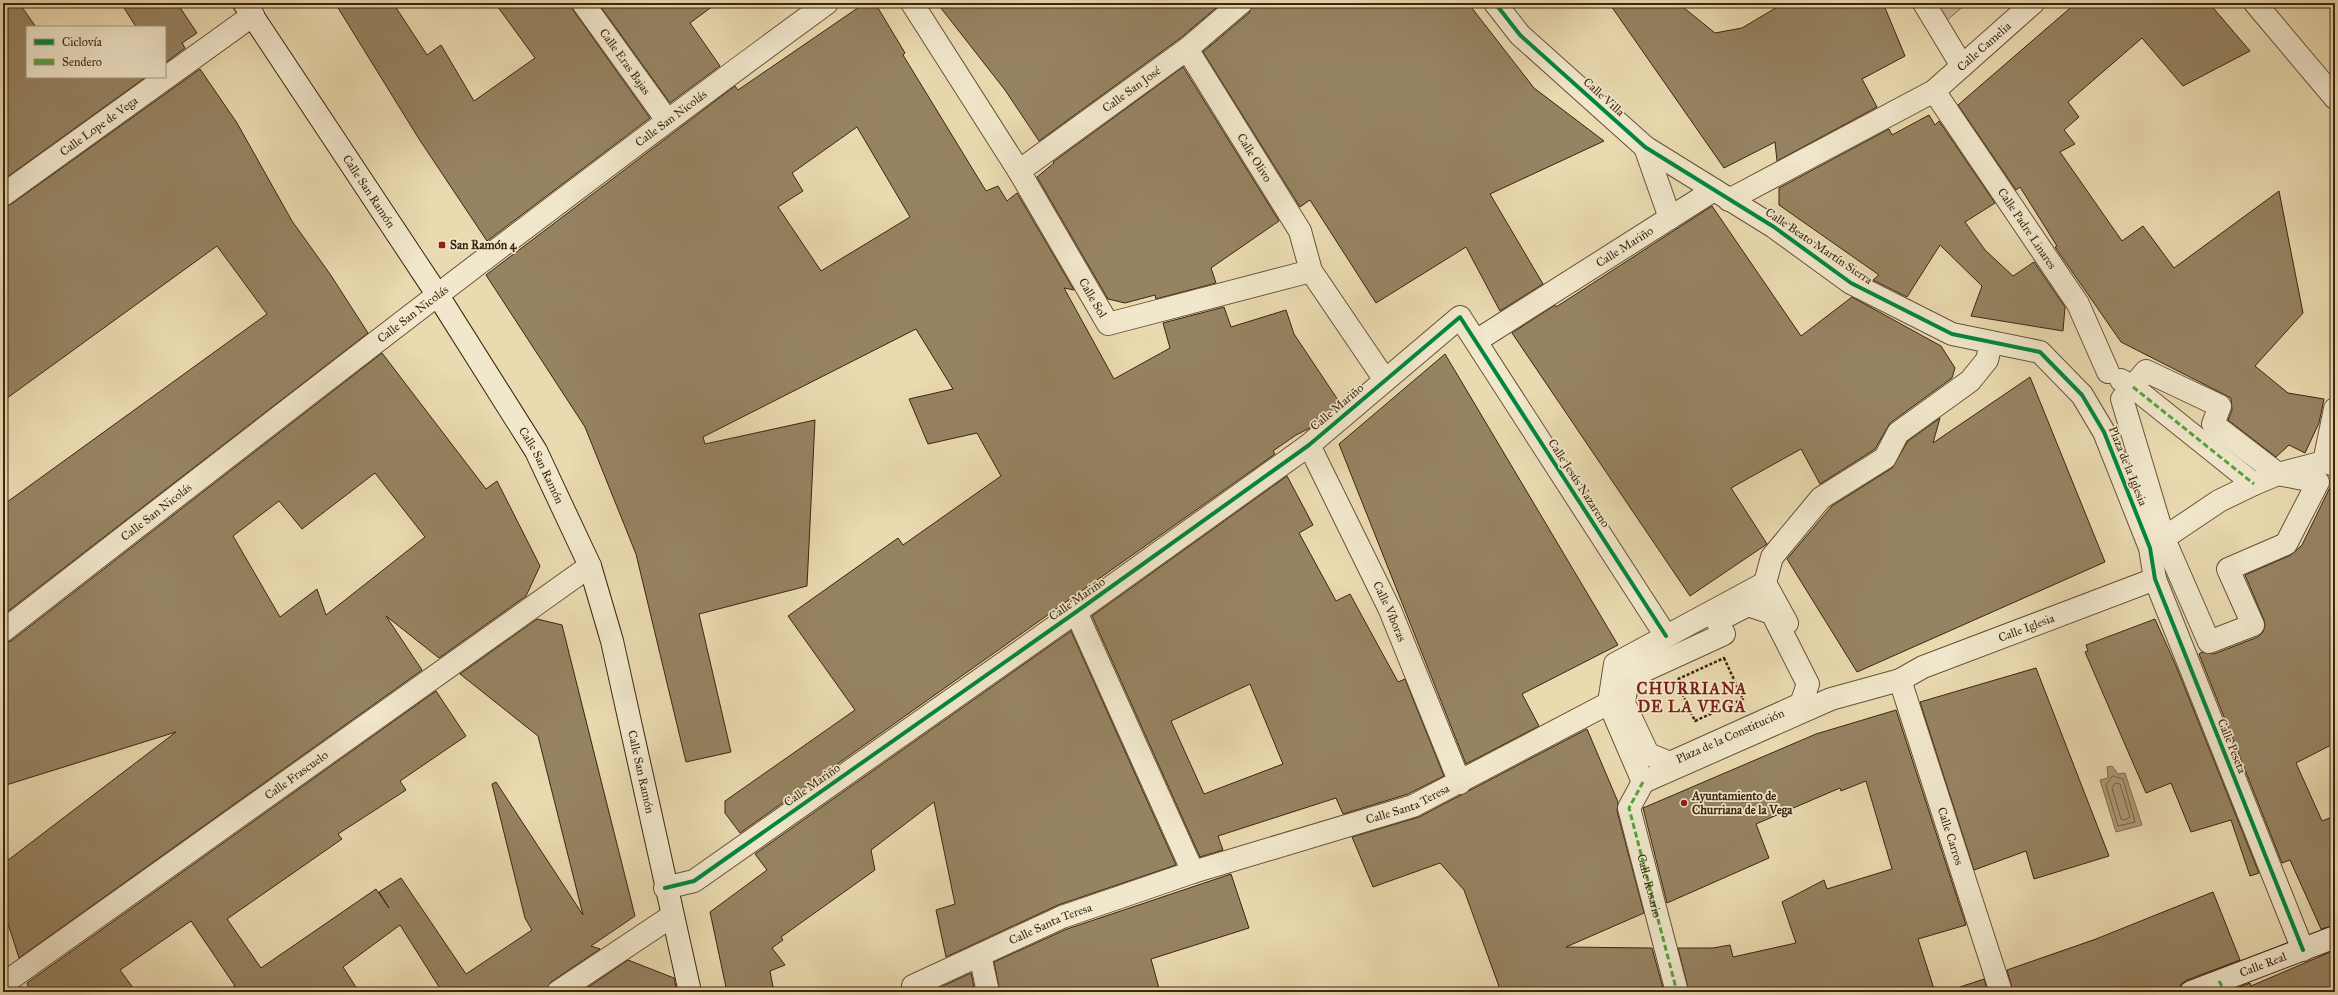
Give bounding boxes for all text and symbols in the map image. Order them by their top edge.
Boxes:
street label: Calle Camelia [1954,18,2014,74]
legend [26,26,166,78]
street label: Calle Eras Bajas [597,26,653,97]
text: Ciclovía [62,35,103,49]
text: Sendero [62,55,102,69]
street label: Calle San José [1100,64,1163,115]
street label: Calle Villa [1581,75,1628,120]
street label: Calle San Nicolás [632,87,709,150]
street label: Calle Lope de Vega [57,93,141,159]
street label: Calle Olivo [1234,131,1275,185]
street label: Calle San Ramón [340,152,398,231]
street label: Calle Padre Linares [1995,185,2059,272]
street label: Calle Beato Martín Sierra [1763,205,1876,288]
street label: Calle Mariño [1593,223,1656,270]
place label: San Ramón 4 [450,238,518,253]
marker: San Ramón 4 [437,240,447,250]
street label: Calle Sol [1076,276,1110,321]
street label: Calle San Nicolás [374,282,451,346]
street label: Calle Mariño [1308,381,1366,433]
street label: Calle San Ramón [516,424,567,506]
street label: Plaza de la Iglesia [2105,424,2151,509]
street label: Calle Jesús Nazareno [1544,436,1613,530]
street label: Calle San Nicolás [118,480,194,544]
street label: Calle Mariño [1046,575,1108,623]
street label: Calle Víboras [1370,579,1409,644]
street label: Calle Iglesia [1996,610,2057,645]
district label: CHURRIANA DE LA VEGA [1637,679,1747,716]
street label: Plaza de la Constitución [1674,706,1787,766]
street label: Calle Peseta [2215,717,2250,776]
street label: Calle San Ramón [625,729,657,815]
street label: Calle Frascuelo [262,748,331,803]
street label: Calle Mariño [781,761,843,809]
street label: Calle Santa Teresa [1364,781,1453,827]
place label: Ayuntamiento de Churriana de la Vega [1691,789,1793,818]
marker: Ayuntamiento de Churriana de la Vega [1679,798,1689,808]
street label: Calle Carros [1935,805,1966,867]
street label: Calle Rosario [1634,853,1664,919]
street label: Calle Santa Teresa [1007,900,1095,948]
street label: Calle Real [2238,949,2289,980]

